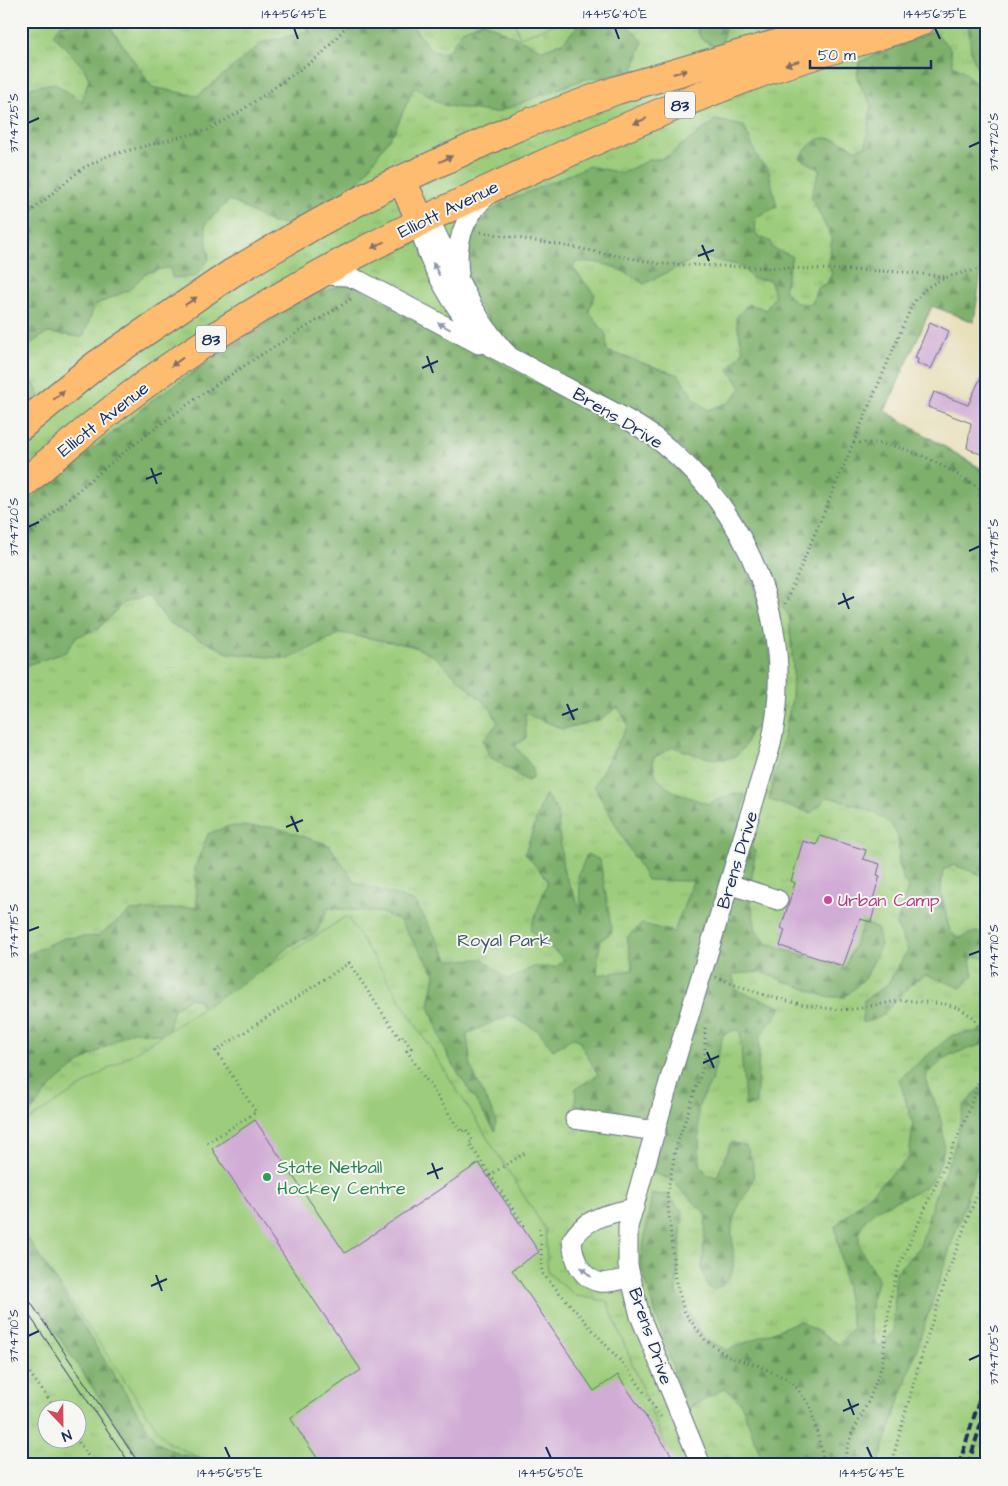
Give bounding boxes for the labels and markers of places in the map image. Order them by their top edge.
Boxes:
place label: Urban Camp [838,888,939,913]
marker: Urban Camp [822,894,834,906]
place label: State Netball Hockey Centre [277,1155,406,1202]
marker: State Netball Hockey Centre [261,1171,273,1183]

